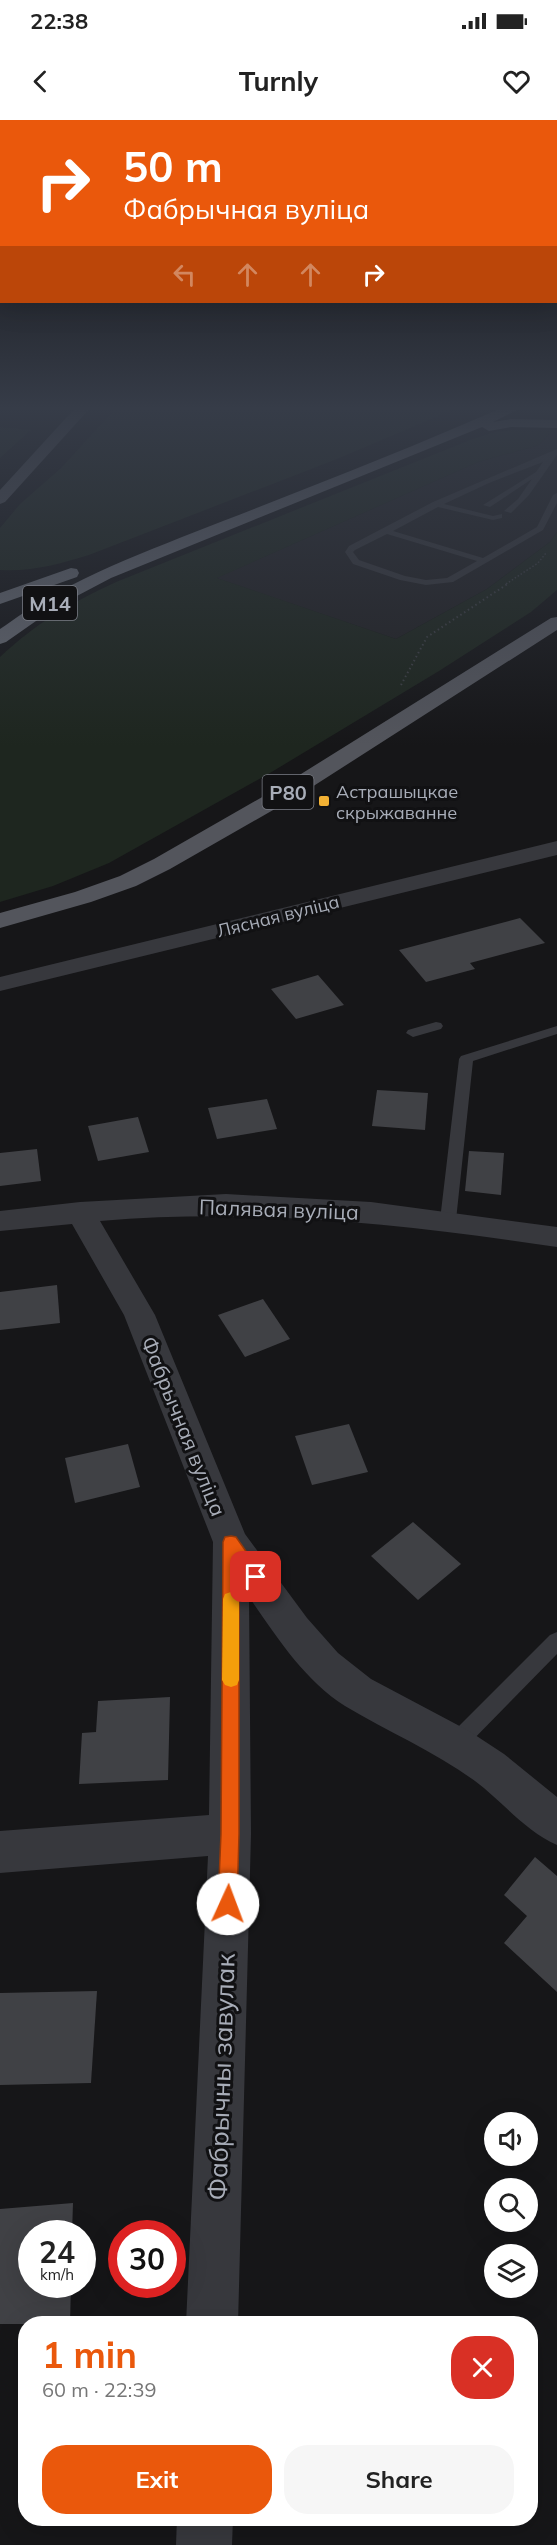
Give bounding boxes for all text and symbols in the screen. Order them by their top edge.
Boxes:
text: 22:38 [30,7,88,35]
text: Turnly [239,64,318,98]
icon: back [24,65,57,98]
icon: heart [500,65,533,98]
text: 50 m [123,140,223,193]
icon: right [24,144,102,222]
text: Фабрычная вуліца [123,192,369,226]
icon: left [168,258,201,291]
icon: ahead [231,258,264,291]
icon: ahead [294,258,327,291]
icon: right [357,258,390,291]
road number: М14 [23,586,77,620]
road number: Р80 [262,775,314,809]
place label: Астрашыцкае скрыжаванне [336,780,458,824]
marker: Астрашыцкае скрыжаванне [317,794,331,808]
street label: Лясная вуліца [214,890,342,942]
street label: Палявая вуліца [199,1193,359,1225]
street label: Фабрычная вуліца [136,1332,232,1520]
pin [230,1551,281,1602]
icon: arrive [239,1560,272,1593]
position arrow [196,1872,260,1936]
street label: Фабрычны завулак [200,1953,242,2201]
map controls [484,2112,538,2298]
button: sound [484,2112,538,2166]
button: search [484,2178,538,2232]
speed limit sign: 30 [108,2220,186,2298]
text: 24 [39,2233,75,2271]
button: layers [484,2244,538,2298]
text: km/h [40,2265,74,2284]
text: 1 min [42,2332,137,2377]
button: close [451,2336,514,2399]
text: 60 m · 22:39 [42,2377,156,2402]
button: Exit [42,2445,272,2514]
button: Share [284,2445,514,2514]

